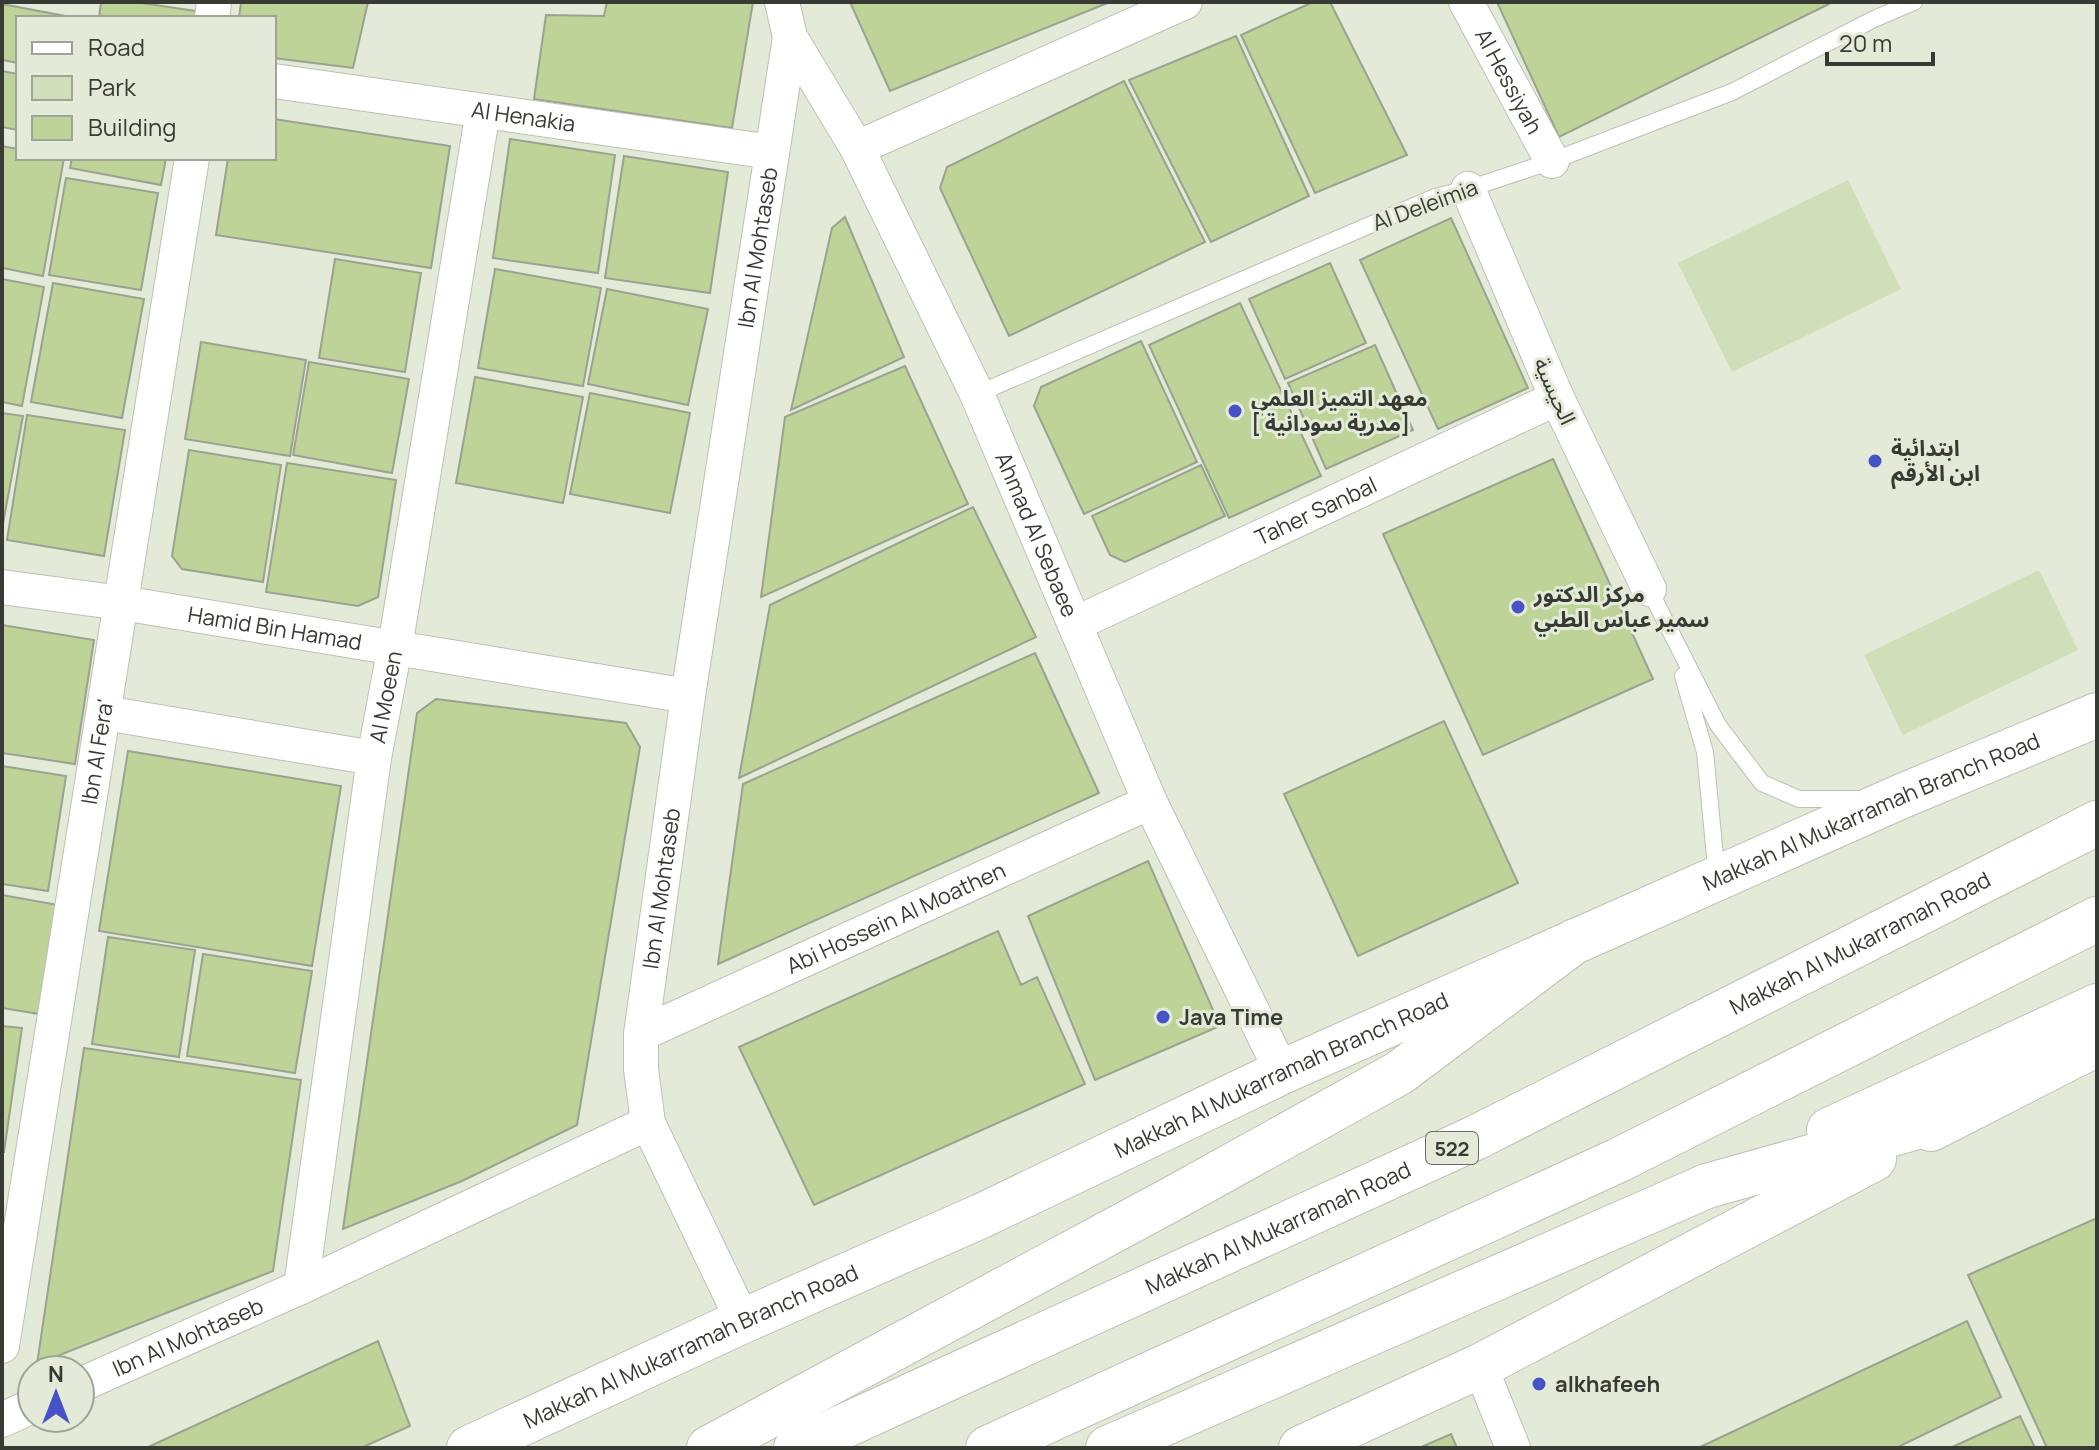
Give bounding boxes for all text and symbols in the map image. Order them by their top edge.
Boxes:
legend [16,16,276,160]
scale bar [1827,16,1933,66]
street label: Al Hessiyah [1468,23,1550,139]
text: 20 m [1839,26,1892,59]
text: Road [88,30,145,63]
text: Park [88,70,137,103]
street label: Al Henakia [470,94,577,139]
text: Building [88,110,176,143]
street label: Ibn Al Mohtaseb [730,165,785,330]
street label: Al Deleimia [1368,172,1482,238]
street label: الحيسية [1527,353,1583,429]
place label: معهد التميز العلمي [ مدرية سودانية] [1251,383,1428,438]
marker: معهد التميز العلمي [ مدرية سودانية] [1226,402,1244,420]
place label: ابتدائية ابن الأرقم [1891,433,1980,490]
street label: Ahmad Al Sebaee [988,448,1085,622]
marker: ابتدائية ابن الأرقم [1866,452,1884,470]
street label: Taher Sanbal [1250,470,1382,553]
place label: مركز الدكتور سمير عباس الطبي [1533,579,1710,637]
marker: مركز الدكتور سمير عباس الطبي [1509,598,1527,616]
street label: Hamid Bin Hamad [186,599,364,657]
street label: Al Moeen [362,648,409,746]
street label: Ibn Al Fera' [74,696,120,807]
street label: Makkah Al Mukarramah Branch Road [1698,725,2044,898]
street label: Ibn Al Mohtaseb [635,806,687,971]
street label: Abi Hossein Al Moathen [781,855,1010,981]
street label: Makkah Al Mukarramah Road [1724,864,1996,1022]
street label: Makkah Al Mukarramah Branch Road [1109,985,1453,1165]
place label: Java Time [1179,1002,1283,1032]
marker: Java Time [1154,1008,1172,1026]
road number: 522 [1426,1132,1478,1164]
street label: Makkah Al Mukarramah Road [1141,1154,1416,1301]
street label: Makkah Al Mukarramah Branch Road [519,1257,863,1436]
street label: Ibn Al Mohtaseb [108,1291,268,1384]
north arrow [16,1354,96,1434]
text: N [48,1359,64,1389]
place label: alkhafeeh [1555,1369,1660,1399]
marker: alkhafeeh [1530,1375,1548,1393]

